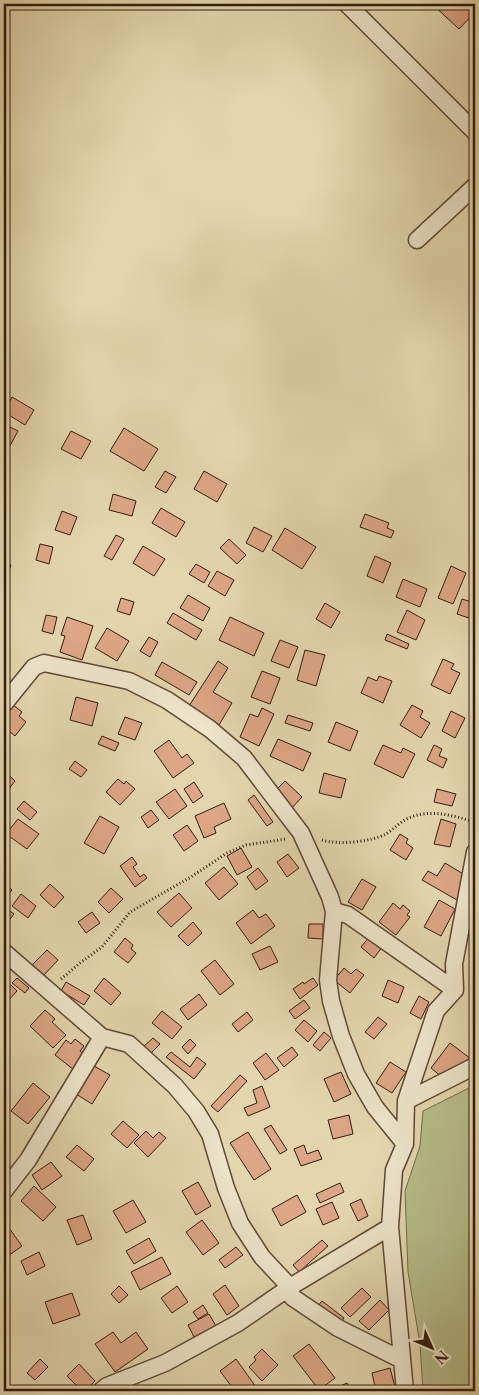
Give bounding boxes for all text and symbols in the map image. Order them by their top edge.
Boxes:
north arrow [406,1322,456,1372]
text: N [431,1347,452,1368]

